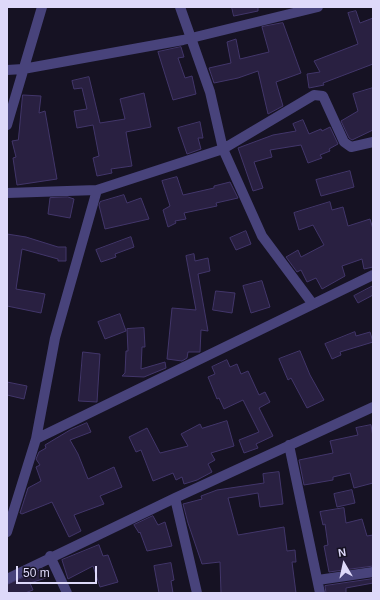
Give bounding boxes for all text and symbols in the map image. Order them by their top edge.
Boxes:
north arrow [324,544,364,584]
text: N [337,546,347,559]
scale bar [18,558,99,584]
text: 50 m [23,566,50,580]

